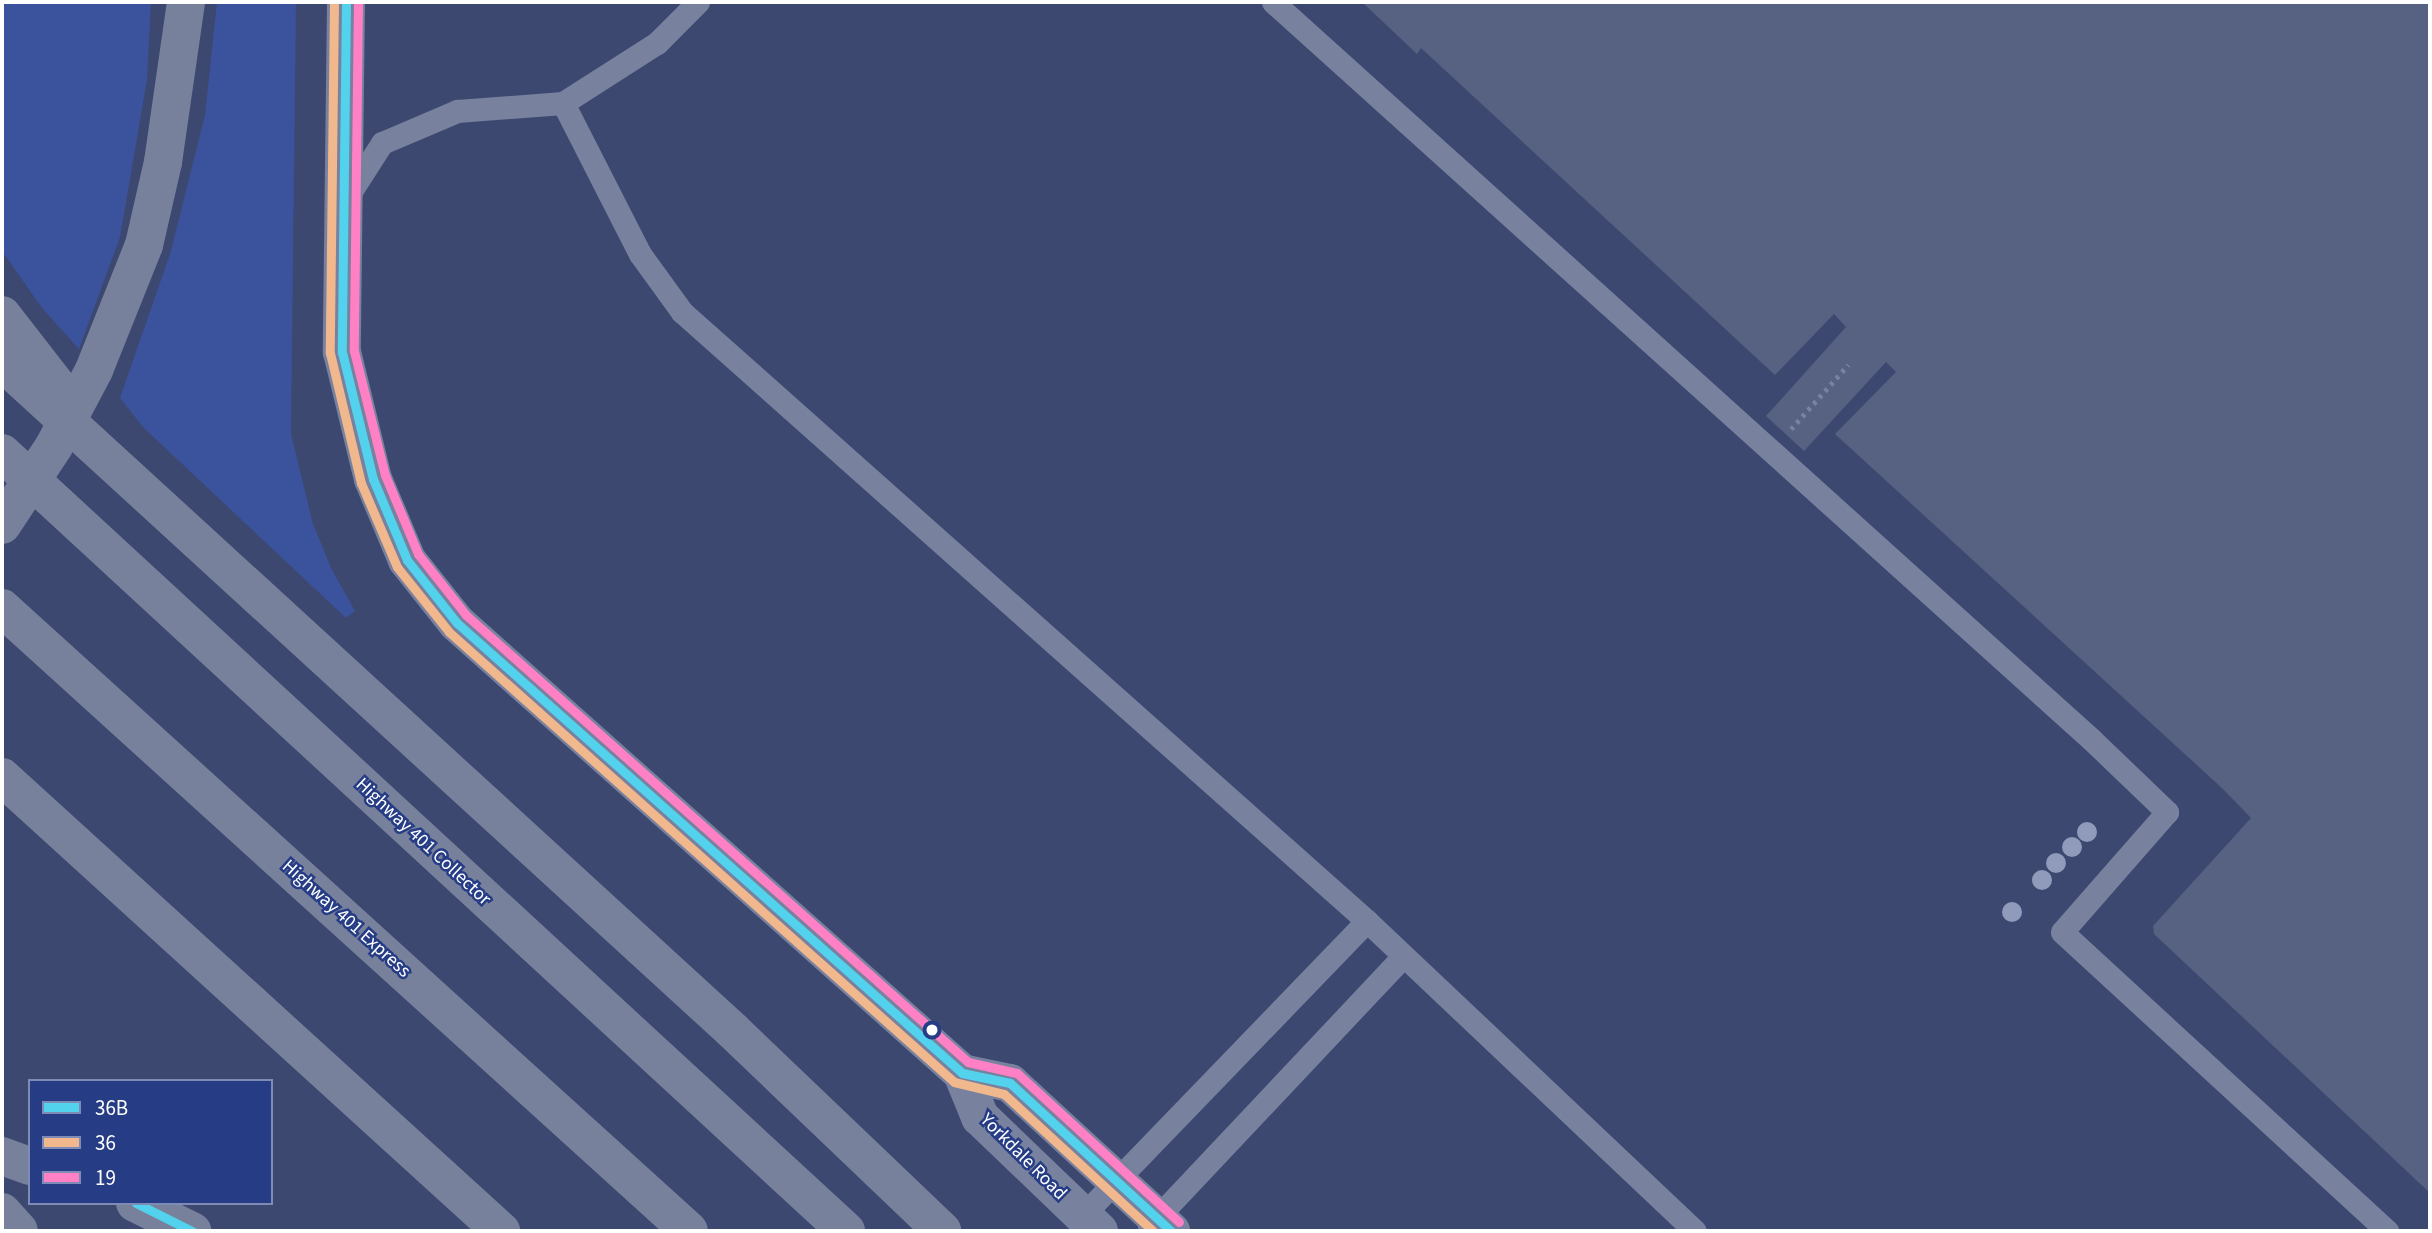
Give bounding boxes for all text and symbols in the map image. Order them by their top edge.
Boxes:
street label: Highway 401 Collector [351,773,495,911]
street label: Highway 401 Express [277,855,415,983]
unlabelled marker [925,1023,939,1037]
legend [28,1079,273,1205]
text: 36B [95,1093,128,1123]
street label: Yorkdale Road [975,1109,1071,1205]
text: 36 [95,1128,116,1158]
text: 19 [95,1163,116,1193]

